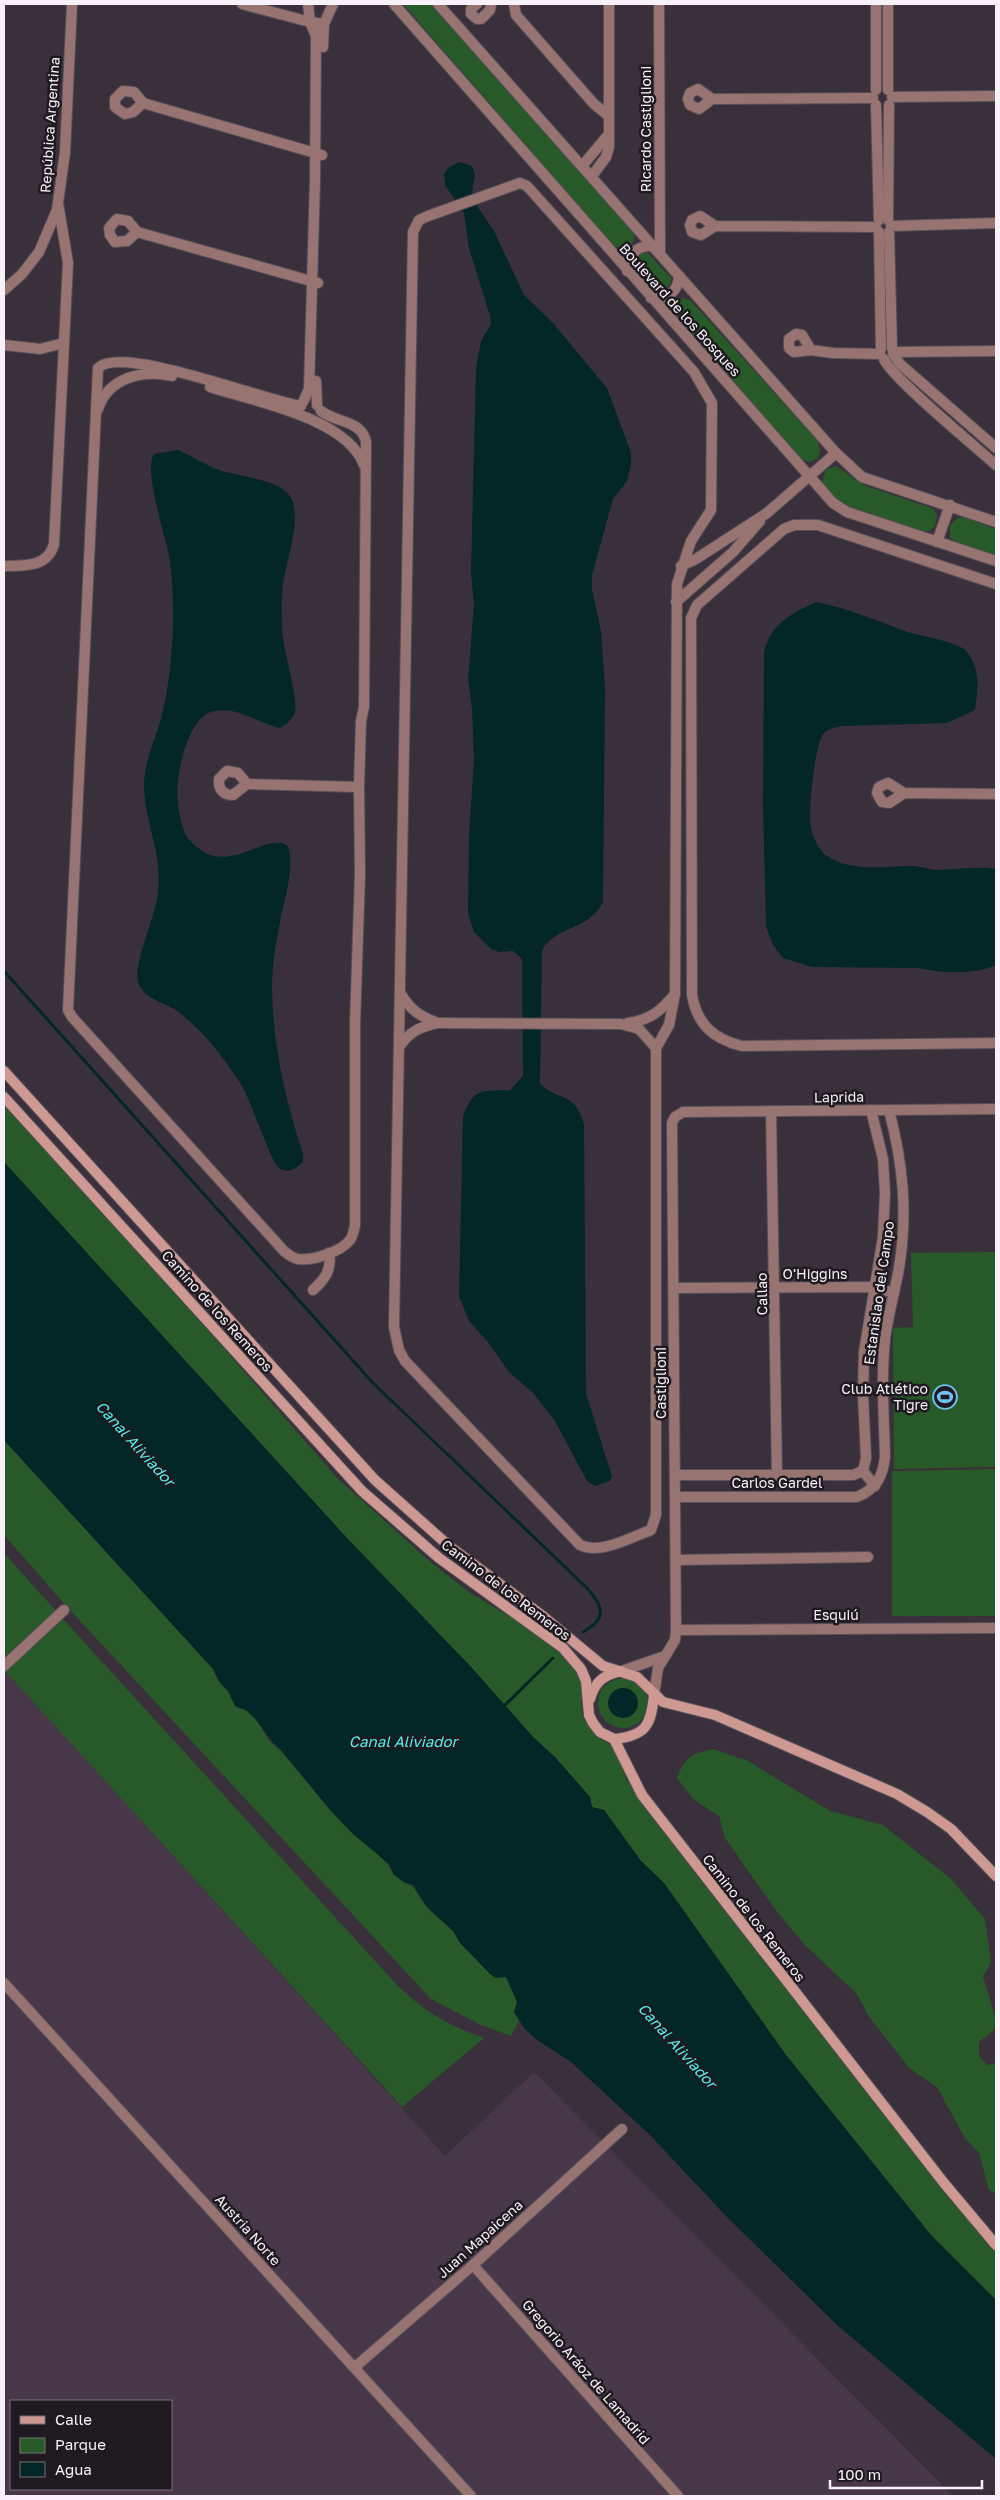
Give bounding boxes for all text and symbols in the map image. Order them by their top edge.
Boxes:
street label: República Argentina [36,56,63,194]
street label: Ricardo Castiglioni [637,66,654,192]
street label: Boulevard de los Bosques [616,240,745,380]
street label: Laprida [814,1088,864,1105]
street label: Estanislao del Campo [860,1220,897,1366]
street label: Camino de los Remeros [158,1247,276,1375]
street label: O'Higgins [783,1265,847,1282]
street label: Callao [753,1273,770,1316]
street label: Castiglioni [652,1347,669,1419]
place label: Club Atlético Tigre [841,1380,928,1413]
sports icon: Club Atlético Tigre [932,1384,958,1410]
water label: Canal Aliviador [93,1397,180,1491]
street label: Carlos Gardel [732,1474,822,1491]
street label: Camino de los Remeros [438,1536,574,1644]
street label: Esquiú [813,1606,859,1623]
water label: Canal Aliviador [349,1732,459,1750]
street label: Camino de los Remeros [699,1851,809,1985]
water label: Canal Aliviador [635,1999,722,2093]
street label: Austria Norte [212,2191,285,2269]
street label: Juan Mapaicena [434,2196,526,2281]
street label: Gregorio Aráoz de Lamadrid [519,2296,654,2447]
legend [10,2400,172,2490]
text: Calle [55,2410,92,2428]
text: Parque [55,2435,106,2453]
scale bar [830,2458,982,2490]
text: Agua [55,2460,92,2478]
text: 100 m [838,2465,881,2483]

